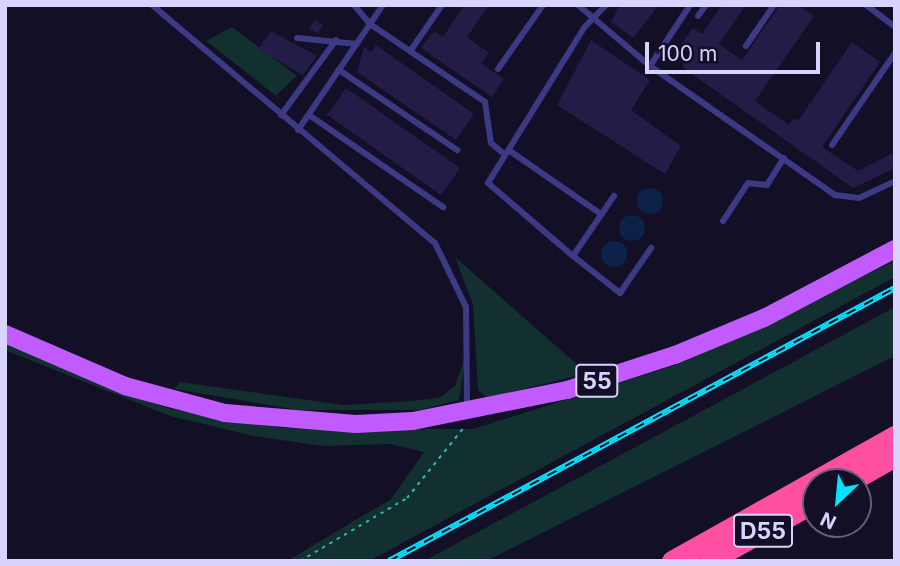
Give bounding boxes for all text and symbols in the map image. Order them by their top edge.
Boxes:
scale bar [648,28,823,72]
text: 100 m [658,41,717,66]
road number: 55 [574,362,620,400]
north arrow [802,468,872,538]
text: N [817,507,840,534]
road number: D55 [732,512,794,551]

